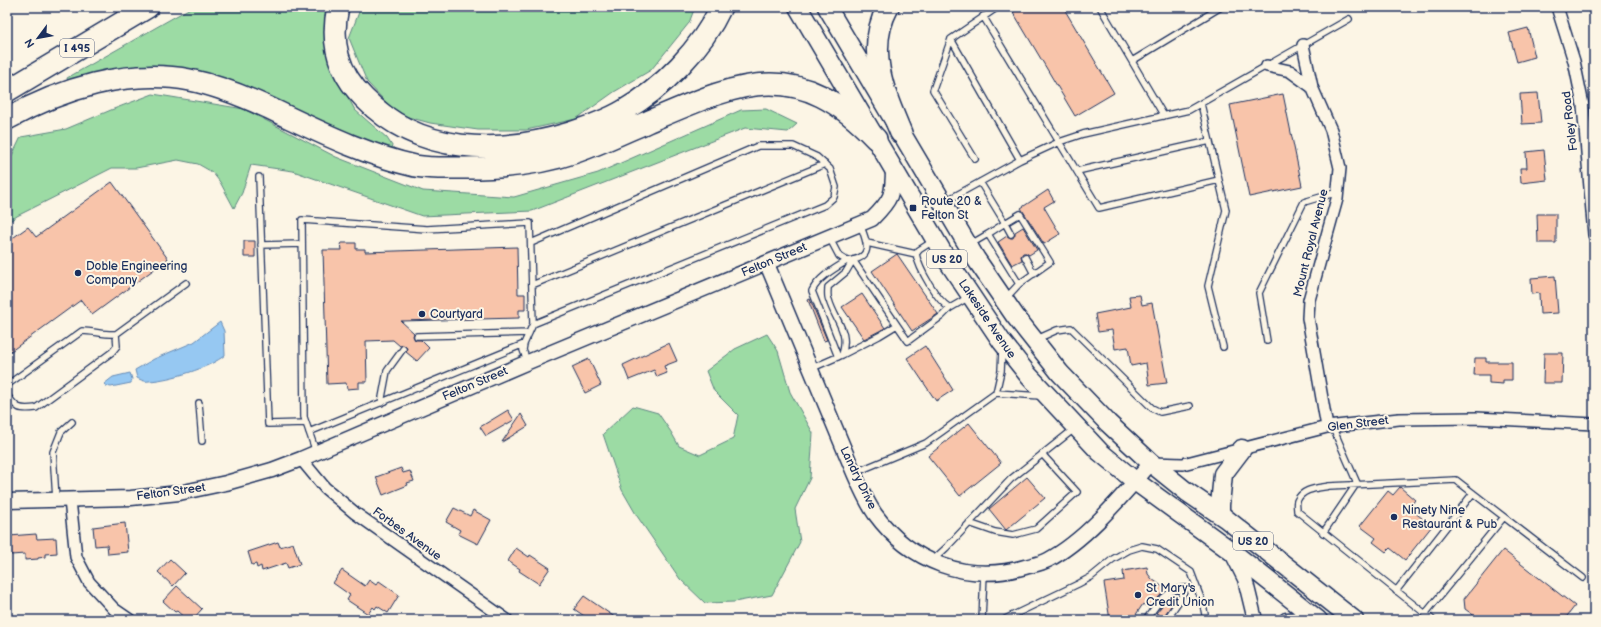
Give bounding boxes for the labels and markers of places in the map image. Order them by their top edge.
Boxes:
place label: Route 20 & Felton St [921,194,982,223]
marker: Route 20 & Felton St [908,203,918,213]
place label: Doble Engineering Company [86,259,187,288]
marker: Doble Engineering Company [73,268,83,278]
place label: Courtyard [430,307,483,322]
marker: Courtyard [417,309,427,319]
place label: Ninety Nine Restaurant & Pub [1402,503,1497,532]
marker: Ninety Nine Restaurant & Pub [1389,512,1399,522]
place label: St Mary's Credit Union [1146,581,1215,610]
marker: St Mary's Credit Union [1133,590,1143,600]

